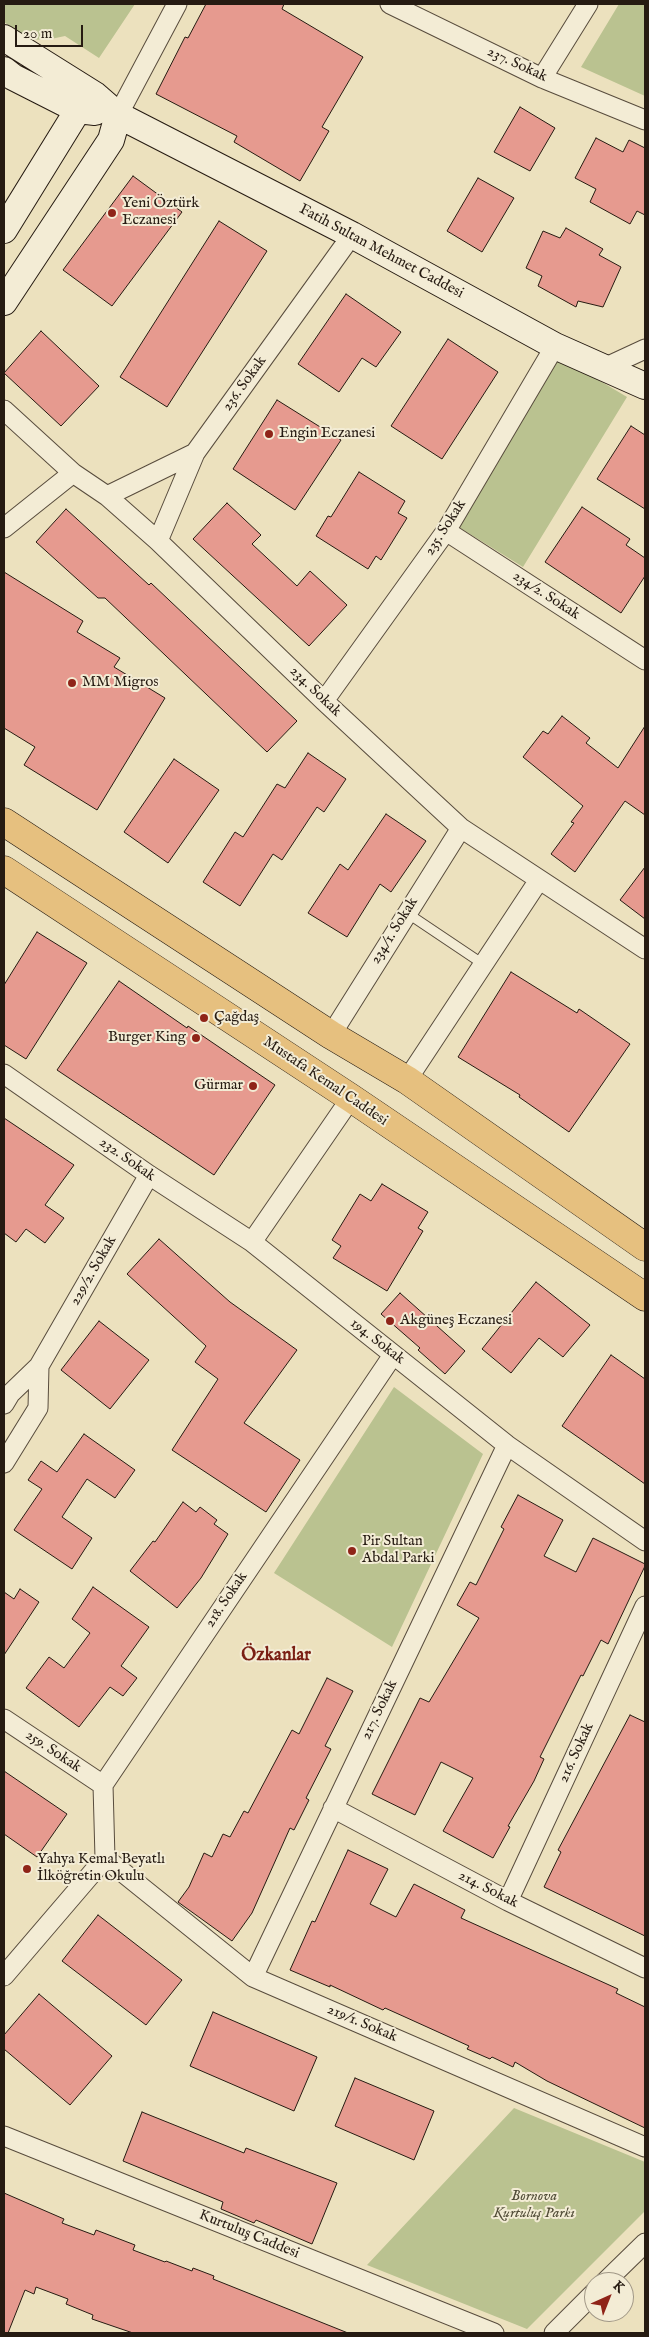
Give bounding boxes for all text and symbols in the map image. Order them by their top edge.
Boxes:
scale bar [18,15,85,47]
text: 20 m [23,24,52,43]
street label: 237. Sokak [484,43,550,87]
place label: Yeni Öztürk Eczanesi [122,195,199,230]
street label: Fatih Sultan Mehmet Caddesi [296,201,466,303]
marker: Yeni Öztürk Eczanesi [106,207,118,219]
street label: 236. Sokak [219,353,271,415]
place label: Engin Eczanesi [279,425,375,443]
marker: Engin Eczanesi [263,428,275,440]
street label: 235. Sokak [421,497,471,559]
street label: 234/2. Sokak [509,568,583,624]
street label: 234. Sokak [285,663,345,721]
place label: MM Migros [82,674,159,692]
marker: MM Migros [66,677,78,689]
street label: 234/1. Sokak [367,894,423,968]
place label: Çağdaş [214,1009,259,1027]
marker: Çağdaş [198,1012,210,1024]
place label: Burger King [108,1029,186,1047]
marker: Burger King [190,1032,202,1044]
street label: Mustafa Kemal Caddesi [259,1034,391,1130]
place label: Gürmar [194,1077,243,1095]
marker: Gürmar [247,1080,259,1092]
street label: 232. Sokak [95,1134,159,1186]
street label: 229/2. Sokak [67,1233,121,1309]
place label: Akgüneş Eczanesi [400,1312,512,1330]
street label: 194. Sokak [346,1315,408,1369]
marker: Akgüneş Eczanesi [384,1315,396,1327]
place label: Pir Sultan Abdal Parki [362,1533,435,1568]
marker: Pir Sultan Abdal Parki [346,1545,358,1557]
street label: 218. Sokak [202,1569,252,1631]
district label: Özkanlar [241,1645,311,1667]
street label: 217. Sokak [358,1677,402,1743]
street label: 216. Sokak [555,1720,599,1786]
street label: 259. Sokak [22,1727,84,1777]
place label: Yahya Kemal Beyatlı İlköğretin Okulu [37,1851,165,1886]
marker: Yahya Kemal Beyatlı İlköğretin Okulu [21,1863,33,1875]
street label: 214. Sokak [455,1867,521,1913]
street label: 219/1. Sokak [324,2001,400,2047]
park label: Bornova Kurtuluş Parkı [493,2188,575,2223]
street label: Kurtuluş Caddesi [196,2207,302,2263]
north arrow [584,2272,634,2322]
text: K [609,2277,629,2297]

